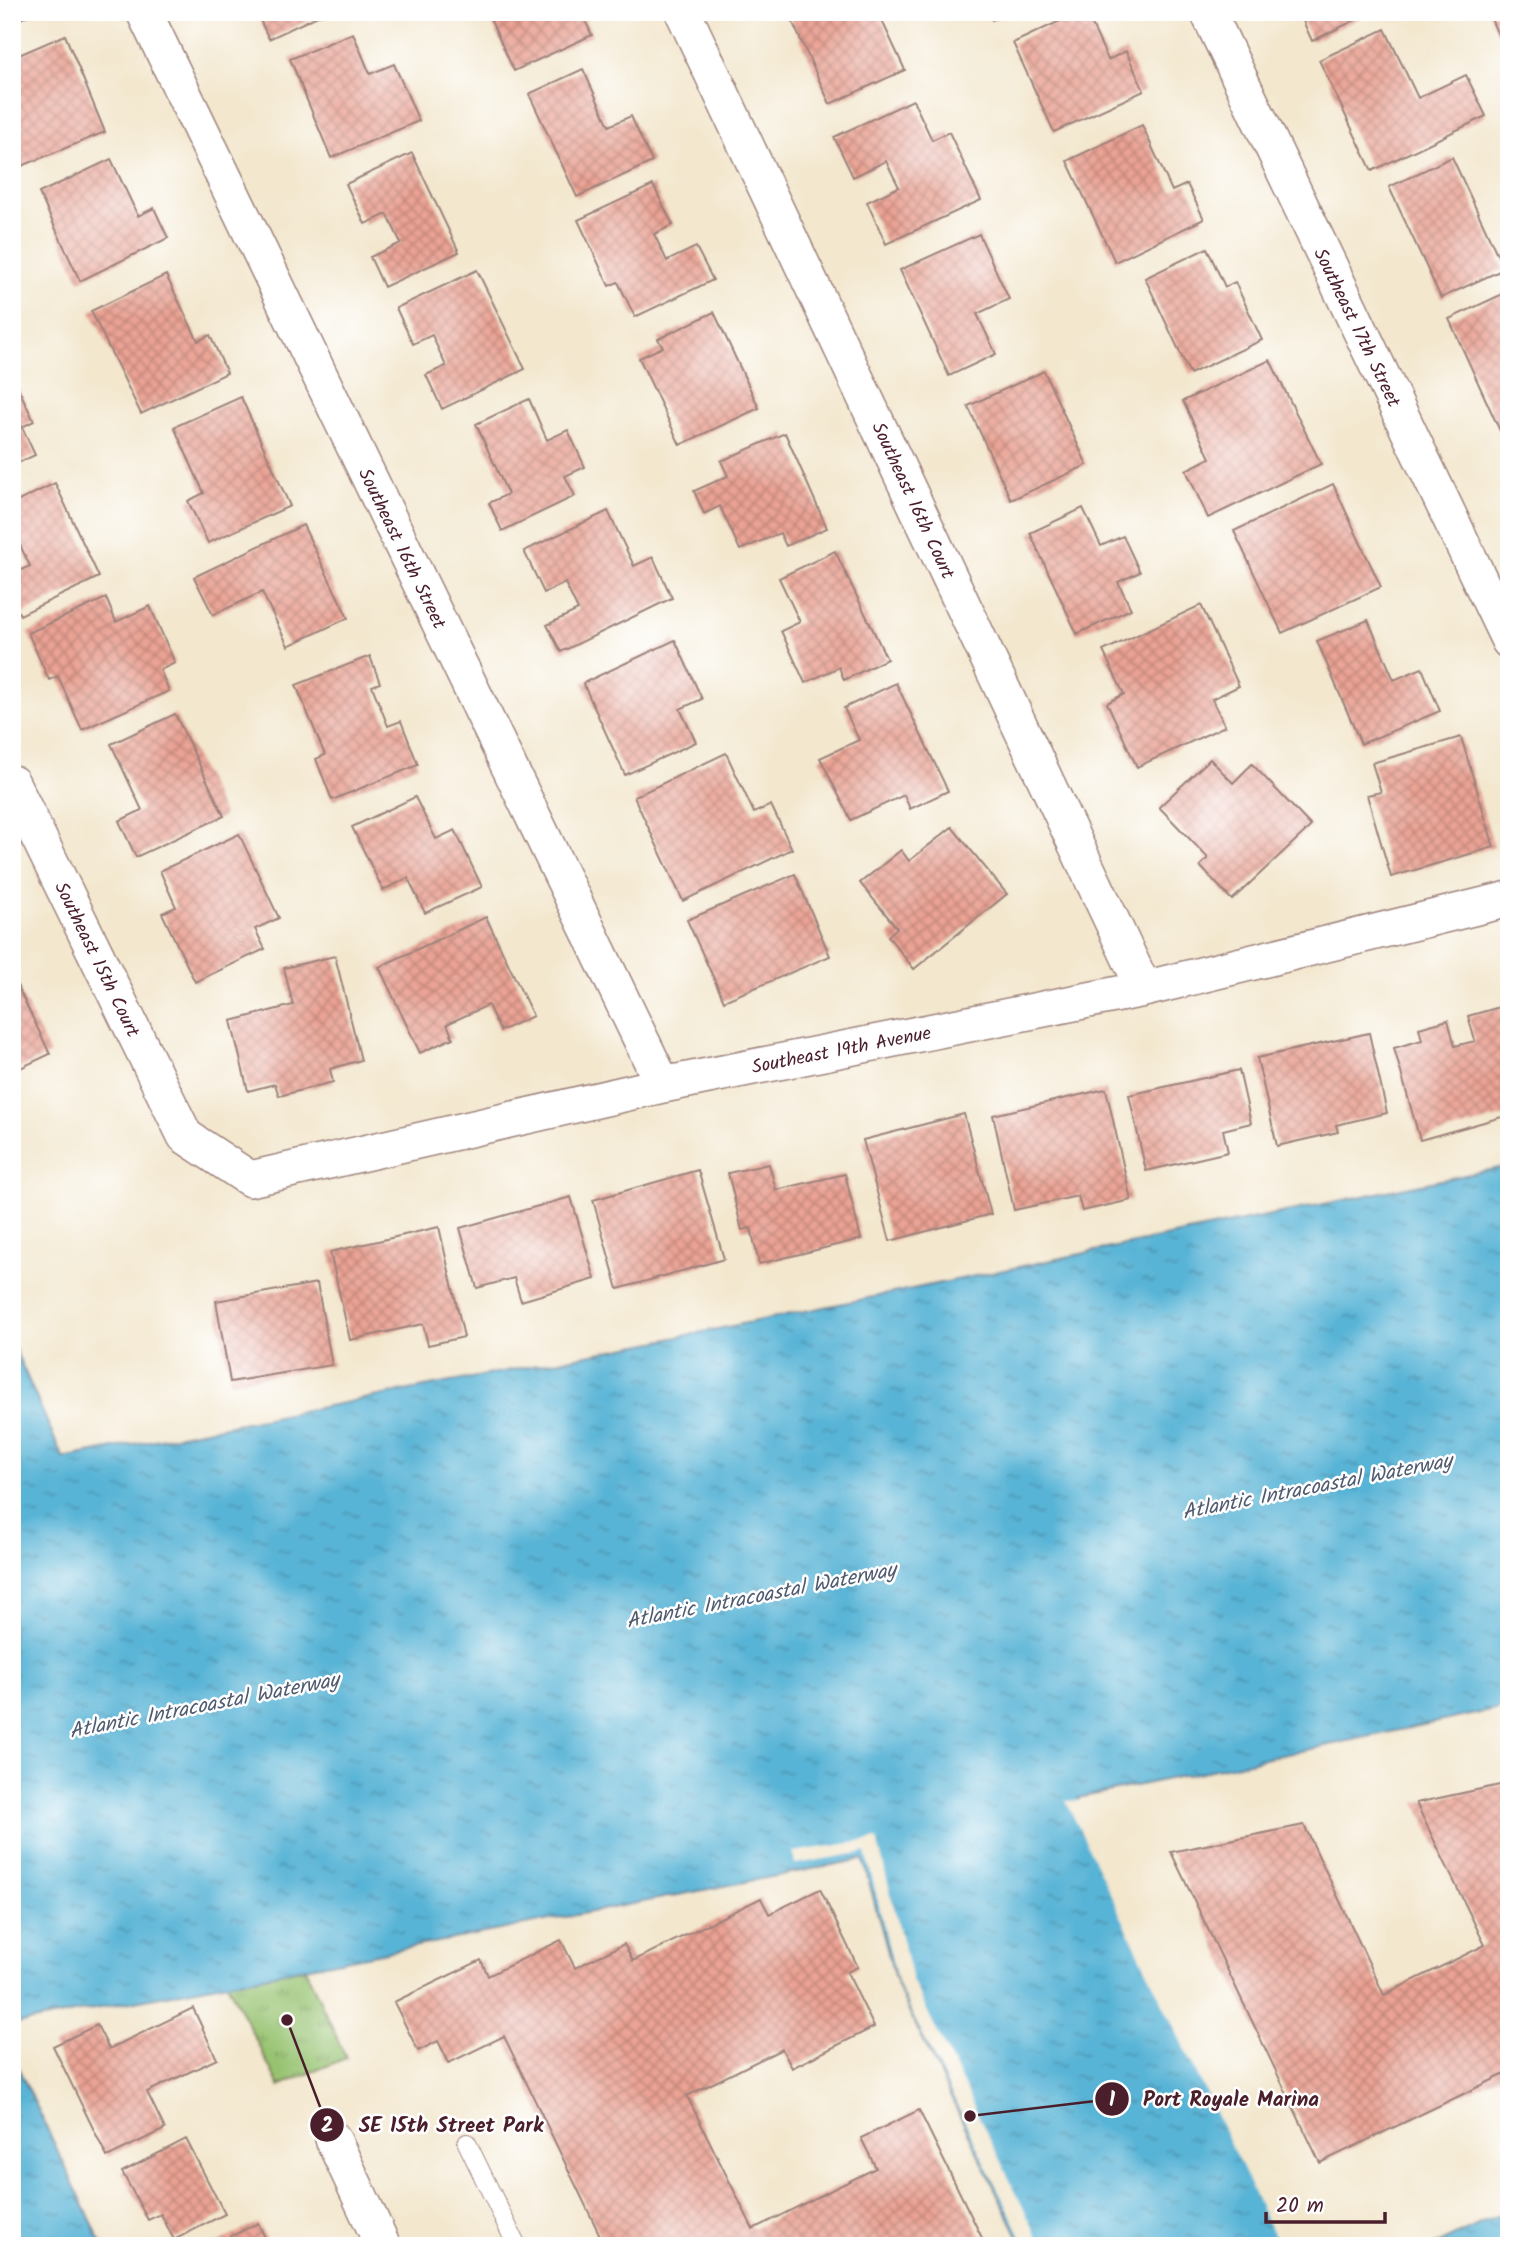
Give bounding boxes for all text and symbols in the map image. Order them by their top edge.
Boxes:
street label: Southeast 17th Street [1305,243,1408,413]
street label: Southeast 16th Court [863,417,962,585]
street label: Southeast 16th Street [349,463,453,635]
street label: Southeast 15th Court [45,877,147,1043]
street label: Southeast 19th Avenue [749,1019,934,1083]
water label: Atlantic Intracoastal Waterway [1179,1444,1458,1530]
water label: Atlantic Intracoastal Waterway [623,1553,902,1639]
water label: Atlantic Intracoastal Waterway [66,1663,345,1749]
callout: Port Royale Marina [1094,2078,1333,2120]
text: 1 [1109,2084,1116,2117]
text: Port Royale Marina [1143,2084,1319,2117]
callout: SE 15th Street Park [310,2104,557,2146]
text: 2 [321,2110,333,2143]
text: SE 15th Street Park [359,2110,544,2143]
scale bar [1266,2181,1384,2225]
text: 20 m [1276,2190,1324,2223]

